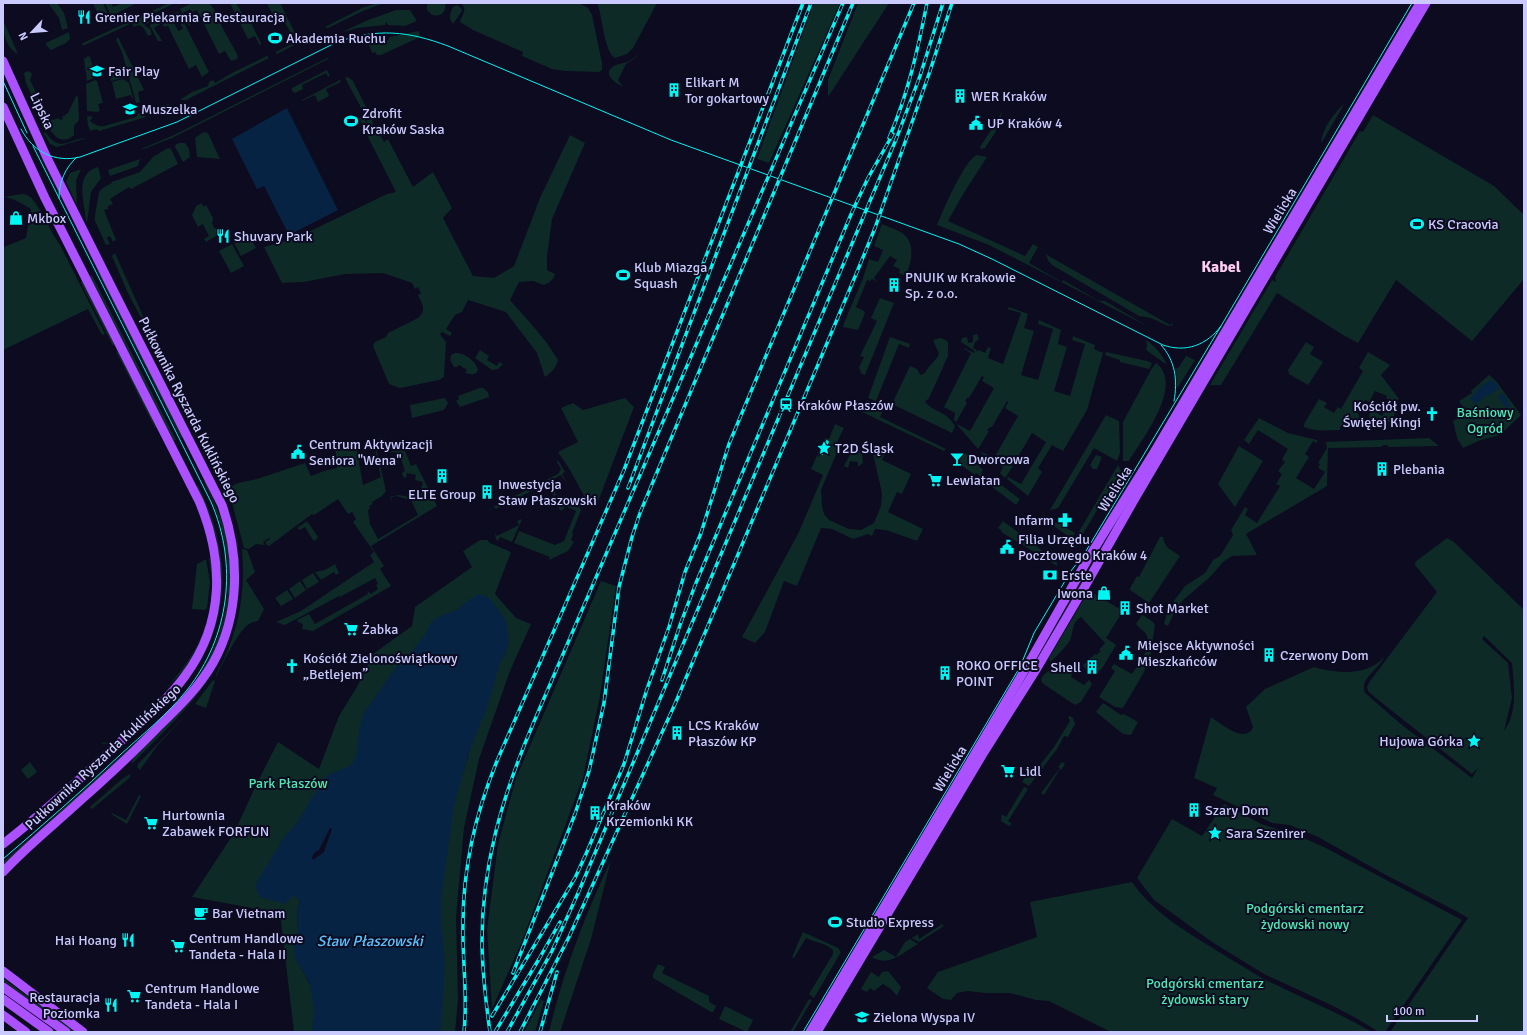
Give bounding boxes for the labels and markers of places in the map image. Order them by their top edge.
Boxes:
restaurant icon: Grenier Piekarnia & Restauracja [76,9,92,25]
place label: Grenier Piekarnia & Restauracja [95,9,285,26]
sports icon: Akademia Ruchu [267,30,283,46]
place label: Akademia Ruchu [286,30,386,47]
school or university icon: Fair Play [89,63,105,79]
place label: Fair Play [108,63,160,80]
place label: Elikart M Tor gokartowy [685,74,769,107]
building icon: Elikart M Tor gokartowy [666,82,682,98]
building icon: WER Kraków [952,88,968,104]
place label: WER Kraków [971,88,1047,105]
school or university icon: Muszelka [122,101,138,117]
place label: Muszelka [141,101,197,118]
place label: Zdrofit Kraków Saska [362,105,445,138]
sports icon: Zdrofit Kraków Saska [343,113,359,129]
public building icon: UP Kraków 4 [968,115,984,131]
place label: UP Kraków 4 [987,115,1063,132]
shop icon: Mkbox [8,210,24,226]
place label: Mkbox [27,210,67,227]
sports icon: KS Cracovia [1409,216,1425,232]
place label: KS Cracovia [1428,216,1499,233]
restaurant icon: Shuvary Park [215,228,231,244]
place label: Shuvary Park [234,228,313,245]
place label: Klub Miazga Squash [634,259,707,292]
sports icon: Klub Miazga Squash [615,267,631,283]
place label: PNUIK w Krakowie Sp. z o.o. [905,269,1016,302]
building icon: PNUIK w Krakowie Sp. z o.o. [886,277,902,293]
station icon: Kraków Płaszów [778,397,794,413]
place label: Kraków Płaszów [797,397,894,414]
place label: Kościół pw. Świętej Kingi [1343,398,1421,431]
church icon: Kościół pw. Świętej Kingi [1424,406,1440,422]
place label: Centrum Aktywizacji Seniora "Wena" [309,436,433,469]
place icon: T2D Śląsk [816,440,832,456]
place label: T2D Śląsk [835,440,894,457]
public building icon: Centrum Aktywizacji Seniora "Wena" [290,444,306,460]
bar icon: Dworcowa [949,451,965,467]
place label: Dworcowa [968,451,1030,468]
building icon: Plebania [1374,461,1390,477]
place label: Plebania [1393,461,1445,478]
building icon: ELTE Group [434,468,450,484]
supermarket icon: Lewiatan [927,472,943,488]
place label: Lewiatan [946,472,1000,489]
place label: Inwestycja Staw Płaszowski [498,476,597,509]
building icon: Inwestycja Staw Płaszowski [479,484,495,500]
place label: ELTE Group [408,486,476,503]
place label: Infarm [1014,512,1054,529]
pharmacy icon: Infarm [1057,512,1073,528]
place label: Filia Urzędu Pocztowego Kraków 4 [1018,531,1148,564]
public building icon: Filia Urzędu Pocztowego Kraków 4 [999,539,1015,555]
bank icon: Erste [1042,567,1058,583]
place label: Erste [1061,567,1092,584]
place label: Iwona [1057,585,1093,602]
shop icon: Iwona [1096,585,1112,601]
building icon: Shot Market [1117,600,1133,616]
place label: Shot Market [1136,600,1209,617]
supermarket icon: Żabka [343,621,359,637]
place label: Żabka [362,621,398,638]
place label: Miejsce Aktywności Mieszkańców [1137,637,1255,670]
public building icon: Miejsce Aktywności Mieszkańców [1118,645,1134,661]
building icon: Czerwony Dom [1261,647,1277,663]
place label: Czerwony Dom [1280,647,1369,664]
place label: Kościół Zielonoświątkowy „Betlejem” [303,650,458,683]
place label: ROKO OFFICE POINT [956,657,1038,690]
church icon: Kościół Zielonoświątkowy „Betlejem” [284,658,300,674]
place label: Shell [1051,659,1081,676]
building icon: Shell [1084,659,1100,675]
building icon: ROKO OFFICE POINT [937,665,953,681]
place label: LCS Kraków Płaszów KP [688,717,759,750]
building icon: LCS Kraków Płaszów KP [669,725,685,741]
place label: Hujowa Górka [1379,733,1463,750]
place icon: Hujowa Górka [1466,733,1482,749]
supermarket icon: Lidl [1000,763,1016,779]
place label: Lidl [1019,763,1041,780]
place label: Kraków Krzemionki KK [606,797,694,830]
building icon: Szary Dom [1186,802,1202,818]
place label: Szary Dom [1205,802,1269,819]
building icon: Kraków Krzemionki KK [587,805,603,821]
place label: Hurtownia Zabawek FORFUN [162,807,269,840]
supermarket icon: Hurtownia Zabawek FORFUN [143,815,159,831]
place icon: Sara Szenirer [1207,825,1223,841]
place label: Sara Szenirer [1226,825,1306,842]
cafe icon: Bar Vietnam [193,905,209,921]
place label: Bar Vietnam [212,905,285,922]
sports icon: Studio Express [827,914,843,930]
place label: Studio Express [846,914,934,931]
place label: Centrum Handlowe Tandeta - Hala II [189,930,304,963]
place label: Hai Hoang [55,932,117,949]
restaurant icon: Hai Hoang [120,932,136,948]
supermarket icon: Centrum Handlowe Tandeta - Hala II [170,938,186,954]
place label: Centrum Handlowe Tandeta - Hala I [145,980,260,1013]
supermarket icon: Centrum Handlowe Tandeta - Hala I [126,988,142,1004]
place label: Restauracja Poziomka [29,989,100,1022]
restaurant icon: Restauracja Poziomka [103,997,119,1013]
school or university icon: Zielona Wyspa IV [854,1009,870,1025]
place label: Zielona Wyspa IV [873,1009,975,1026]

